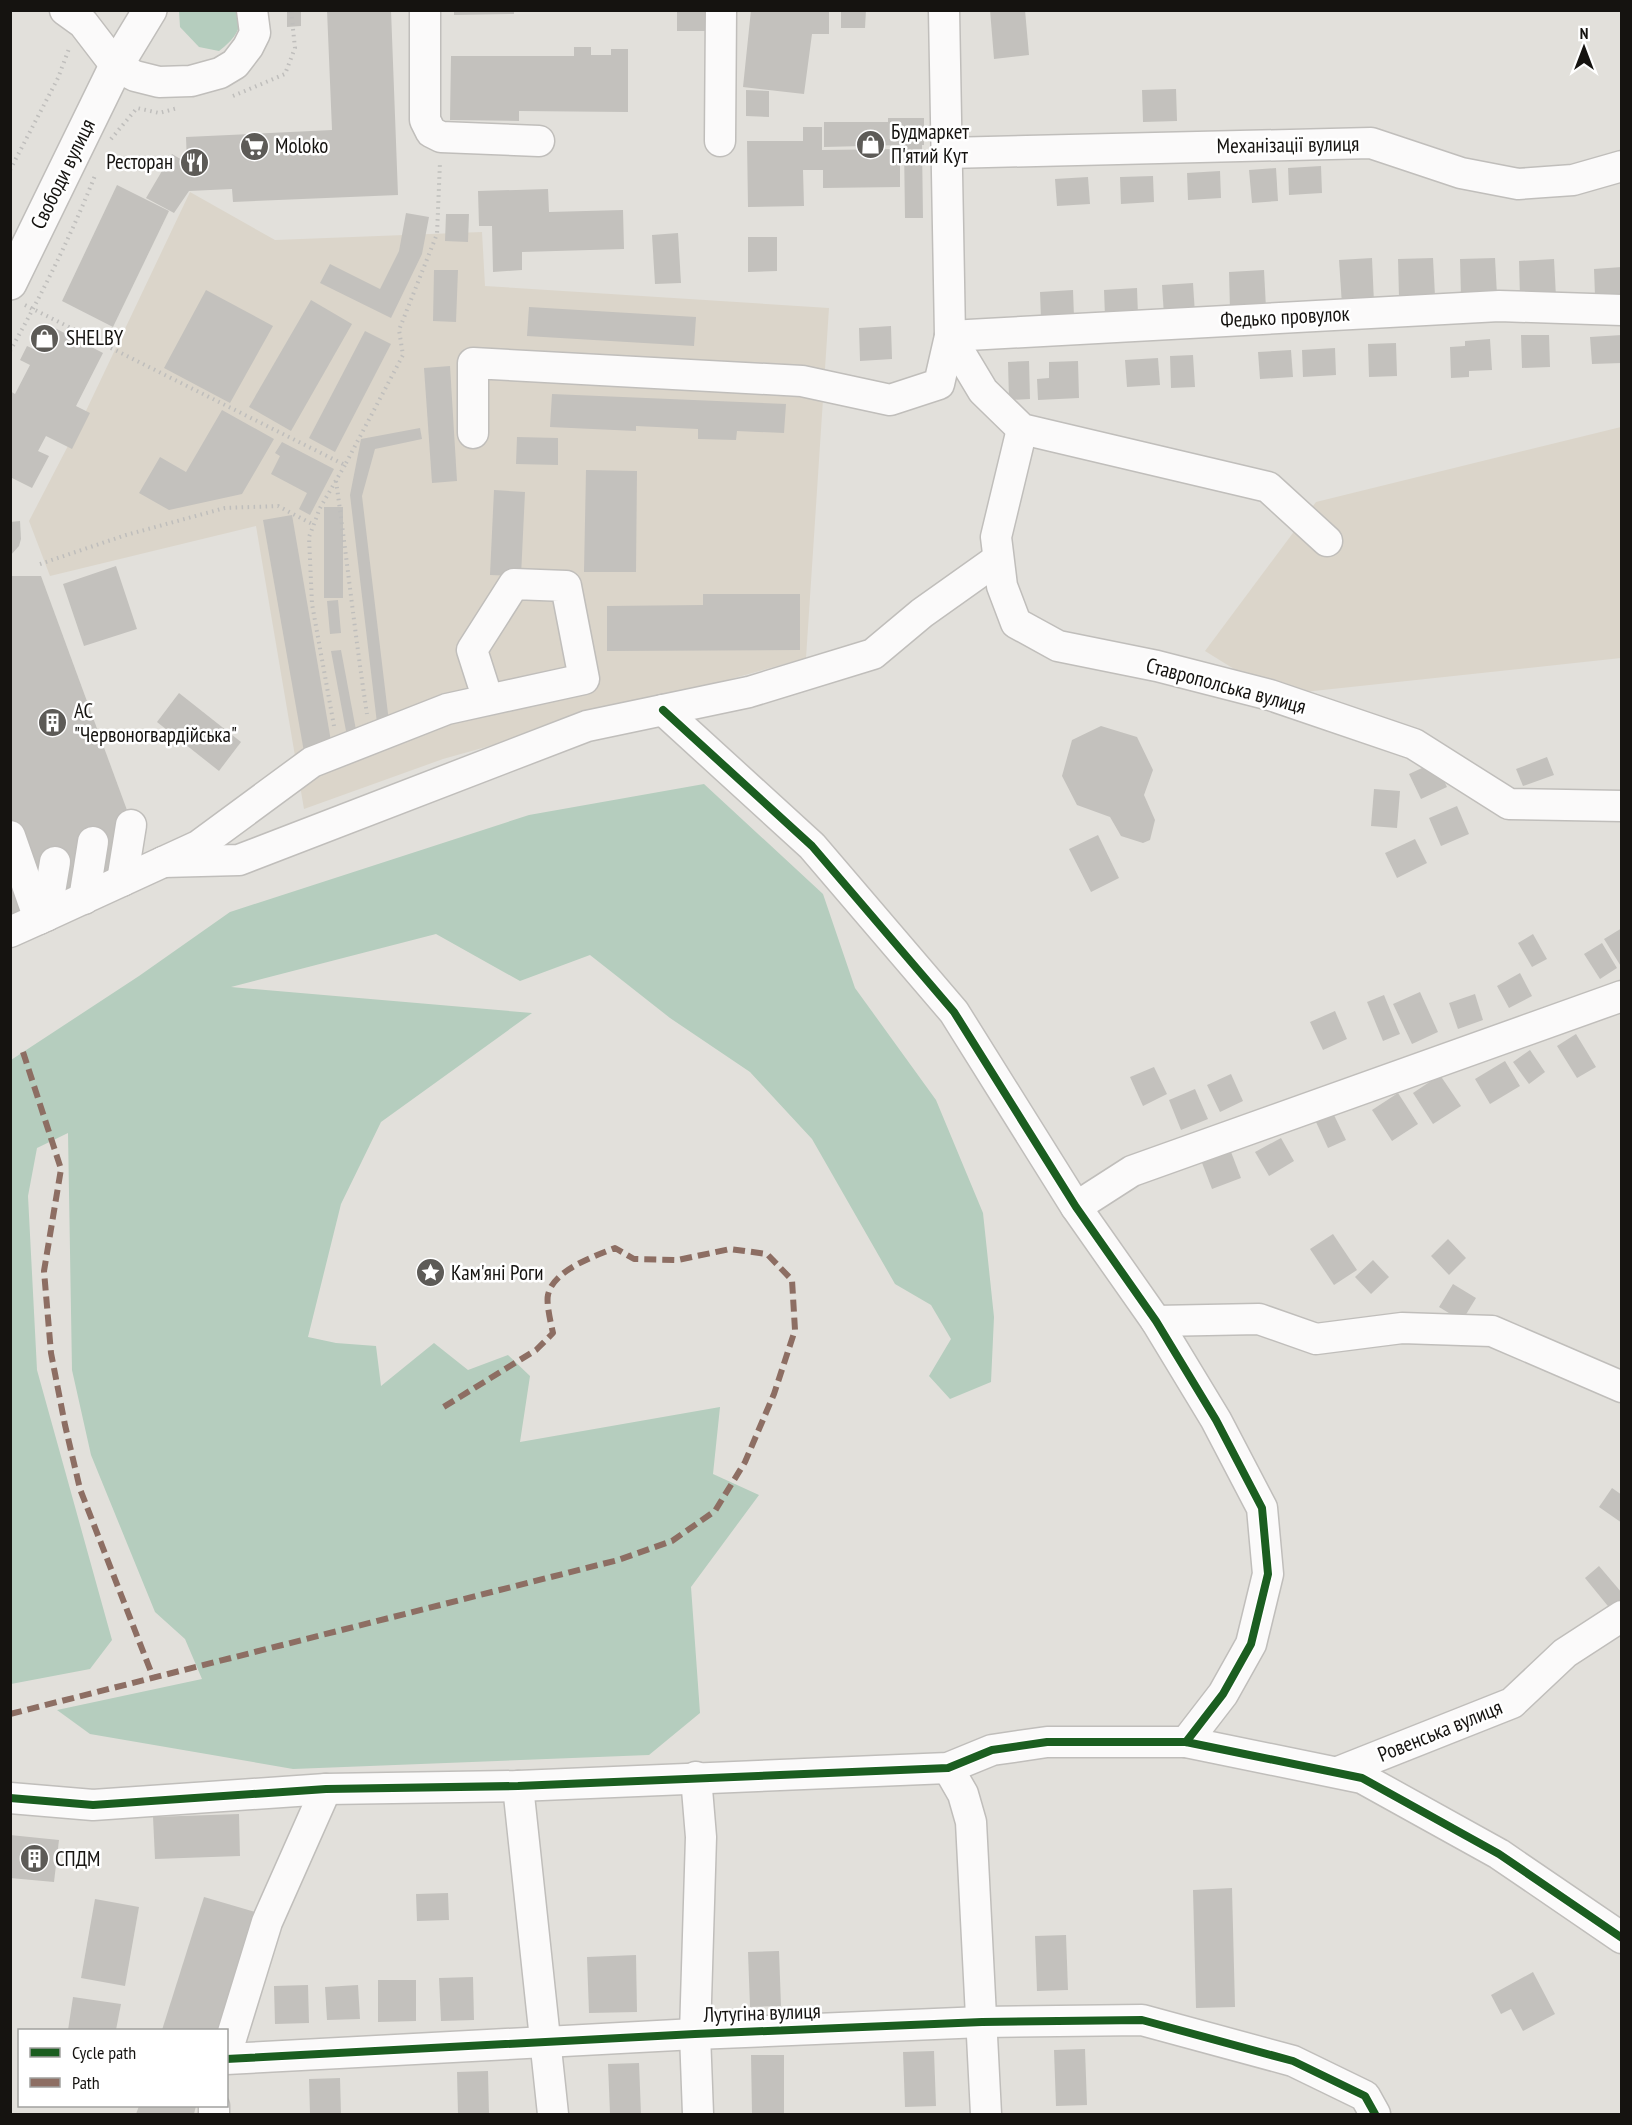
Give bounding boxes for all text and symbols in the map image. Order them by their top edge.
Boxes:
north arrow [1554,18,1614,78]
text: N [1580,23,1588,43]
street label: Свободи вулиця [24,114,101,233]
place label: Будмаркет П'ятий Кут [891,118,969,169]
shop icon: Будмаркет П'ятий Кут [854,128,886,160]
supermarket icon: Moloko [238,130,270,162]
street label: Механізації вулиця [1216,130,1360,159]
place label: Moloko [275,132,328,159]
restaurant icon: Ресторан [178,146,210,178]
place label: Ресторан [106,148,173,175]
street label: Федько провулок [1220,300,1350,333]
shop icon: SHELBY [29,322,61,354]
place label: SHELBY [66,324,124,351]
street label: Ставрополська вулиця [1143,651,1309,720]
place label: АС "Червоногвардійська" [74,697,237,748]
building icon: АС "Червоногвардійська" [37,707,69,739]
place icon: Кам'яні Роги [414,1257,446,1289]
place label: Кам'яні Роги [451,1259,543,1286]
street label: Ровенська вулиця [1374,1693,1506,1768]
building icon: СПДМ [18,1843,50,1875]
place label: СПДМ [55,1845,100,1872]
street label: Лутугіна вулиця [702,1997,821,2028]
legend [18,2029,228,2107]
text: Cycle path [72,2041,136,2064]
text: Path [72,2071,100,2094]

